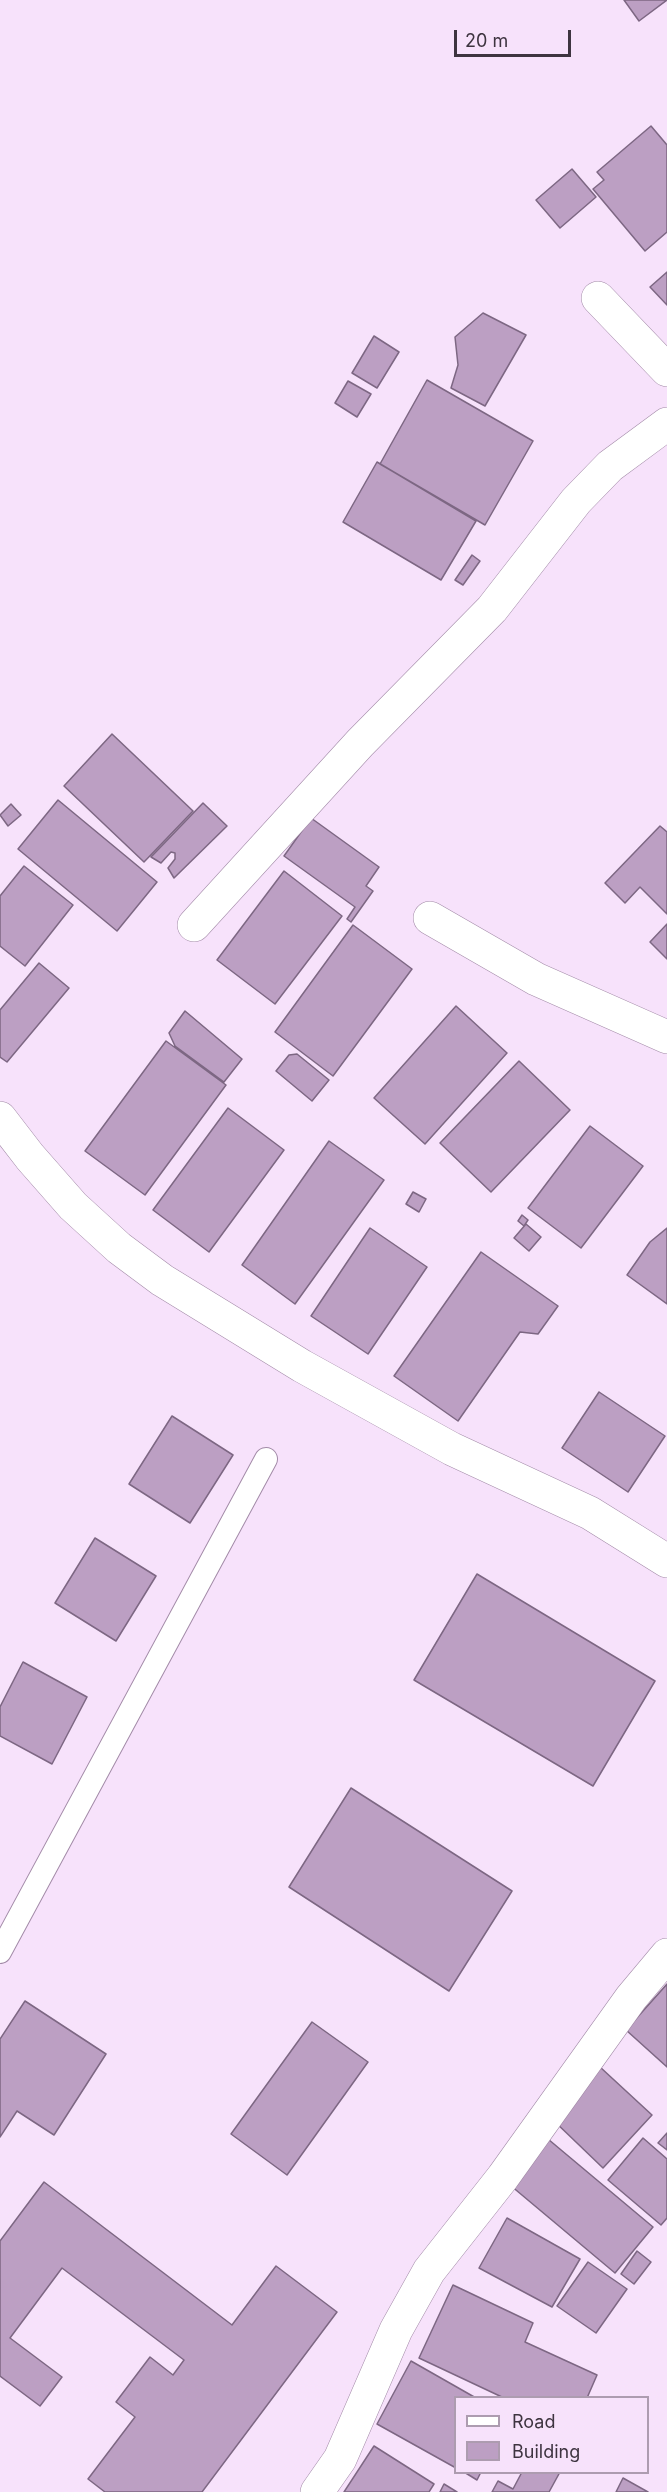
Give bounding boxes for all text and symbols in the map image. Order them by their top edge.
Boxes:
scale bar [457,18,574,56]
text: 20 m [465,30,508,51]
legend [454,2396,649,2474]
text: Road [512,2411,555,2432]
text: Building [512,2441,580,2462]

